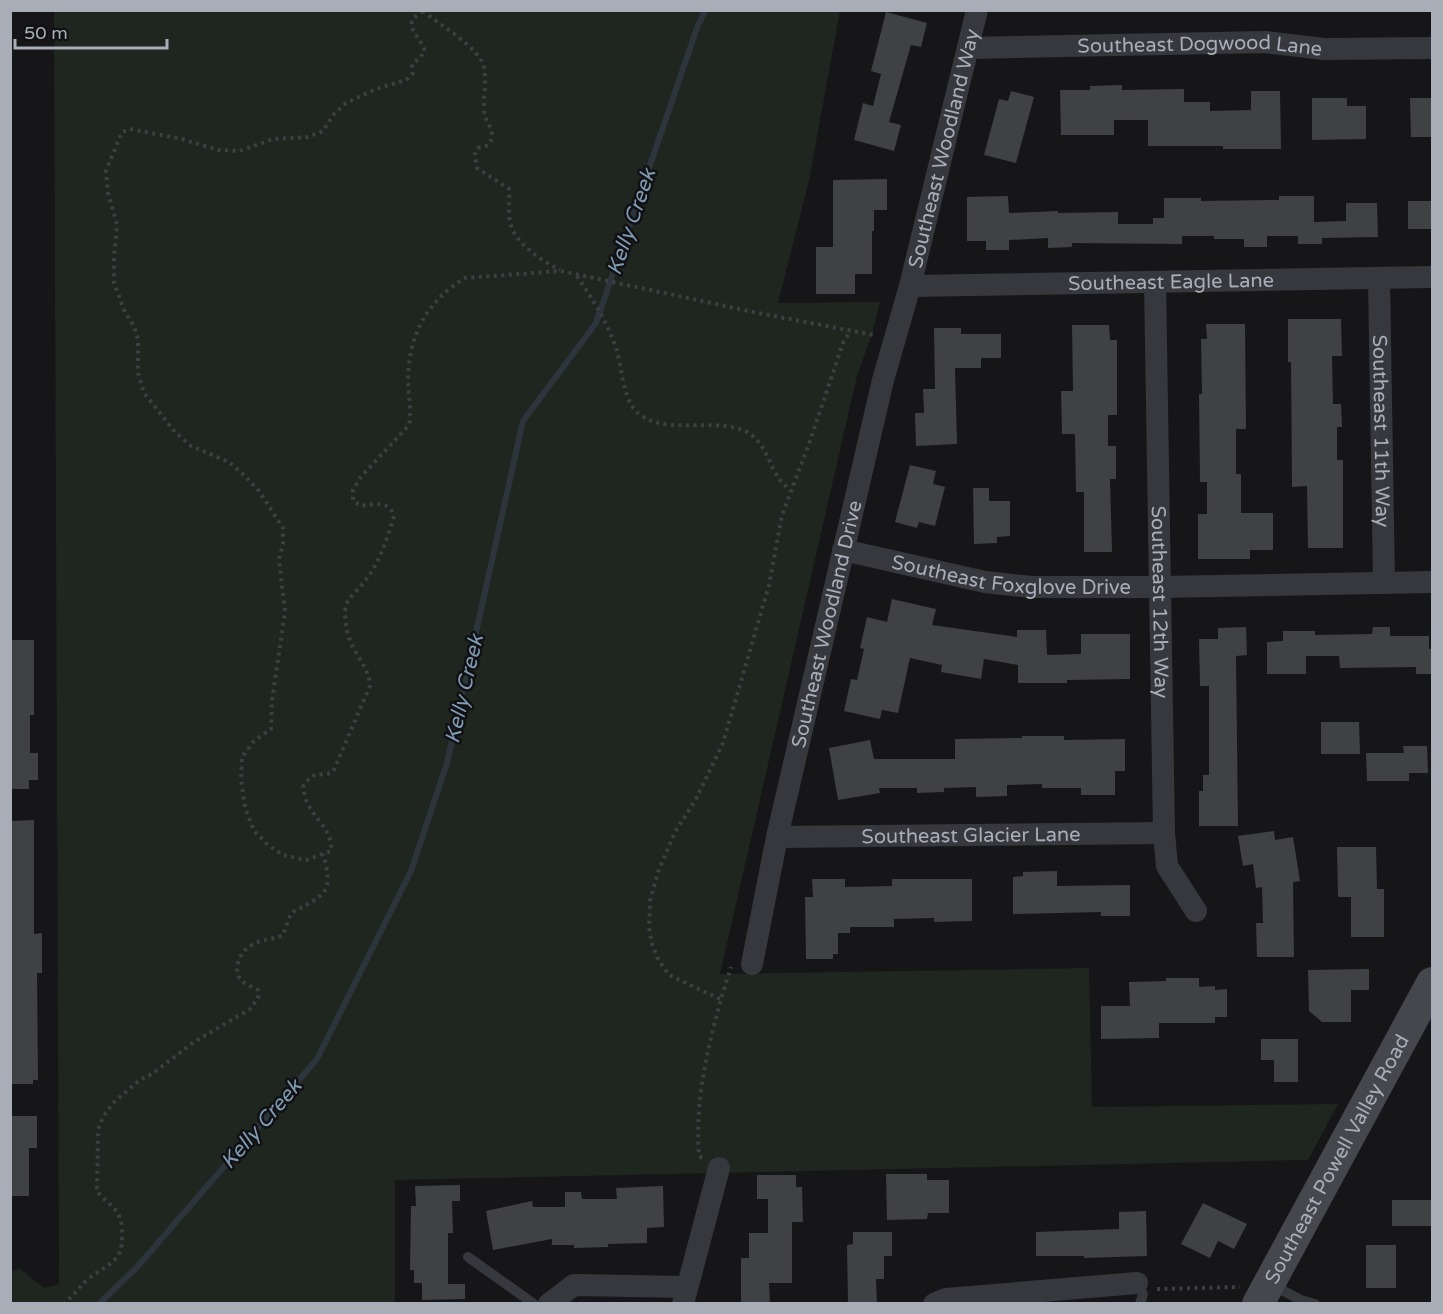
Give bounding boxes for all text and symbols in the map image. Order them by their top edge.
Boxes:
scale bar [15,12,166,50]
text: 50 m [24,22,68,44]
street label: Southeast Woodland Way [904,26,985,271]
street label: Southeast Dogwood Lane [1077,31,1323,62]
water label: Kelly Creek [602,164,662,278]
street label: Southeast Eagle Lane [1068,269,1274,296]
street label: Southeast 11th Way [1367,334,1394,528]
street label: Southeast Woodland Drive [787,498,868,750]
street label: Southeast 12th Way [1146,505,1173,699]
street label: Southeast Foxglove Drive [889,550,1131,600]
water label: Kelly Creek [440,631,489,746]
street label: Southeast Glacier Lane [861,823,1081,849]
street label: Southeast Powell Valley Road [1260,1030,1415,1288]
water label: Kelly Creek [216,1073,308,1174]

